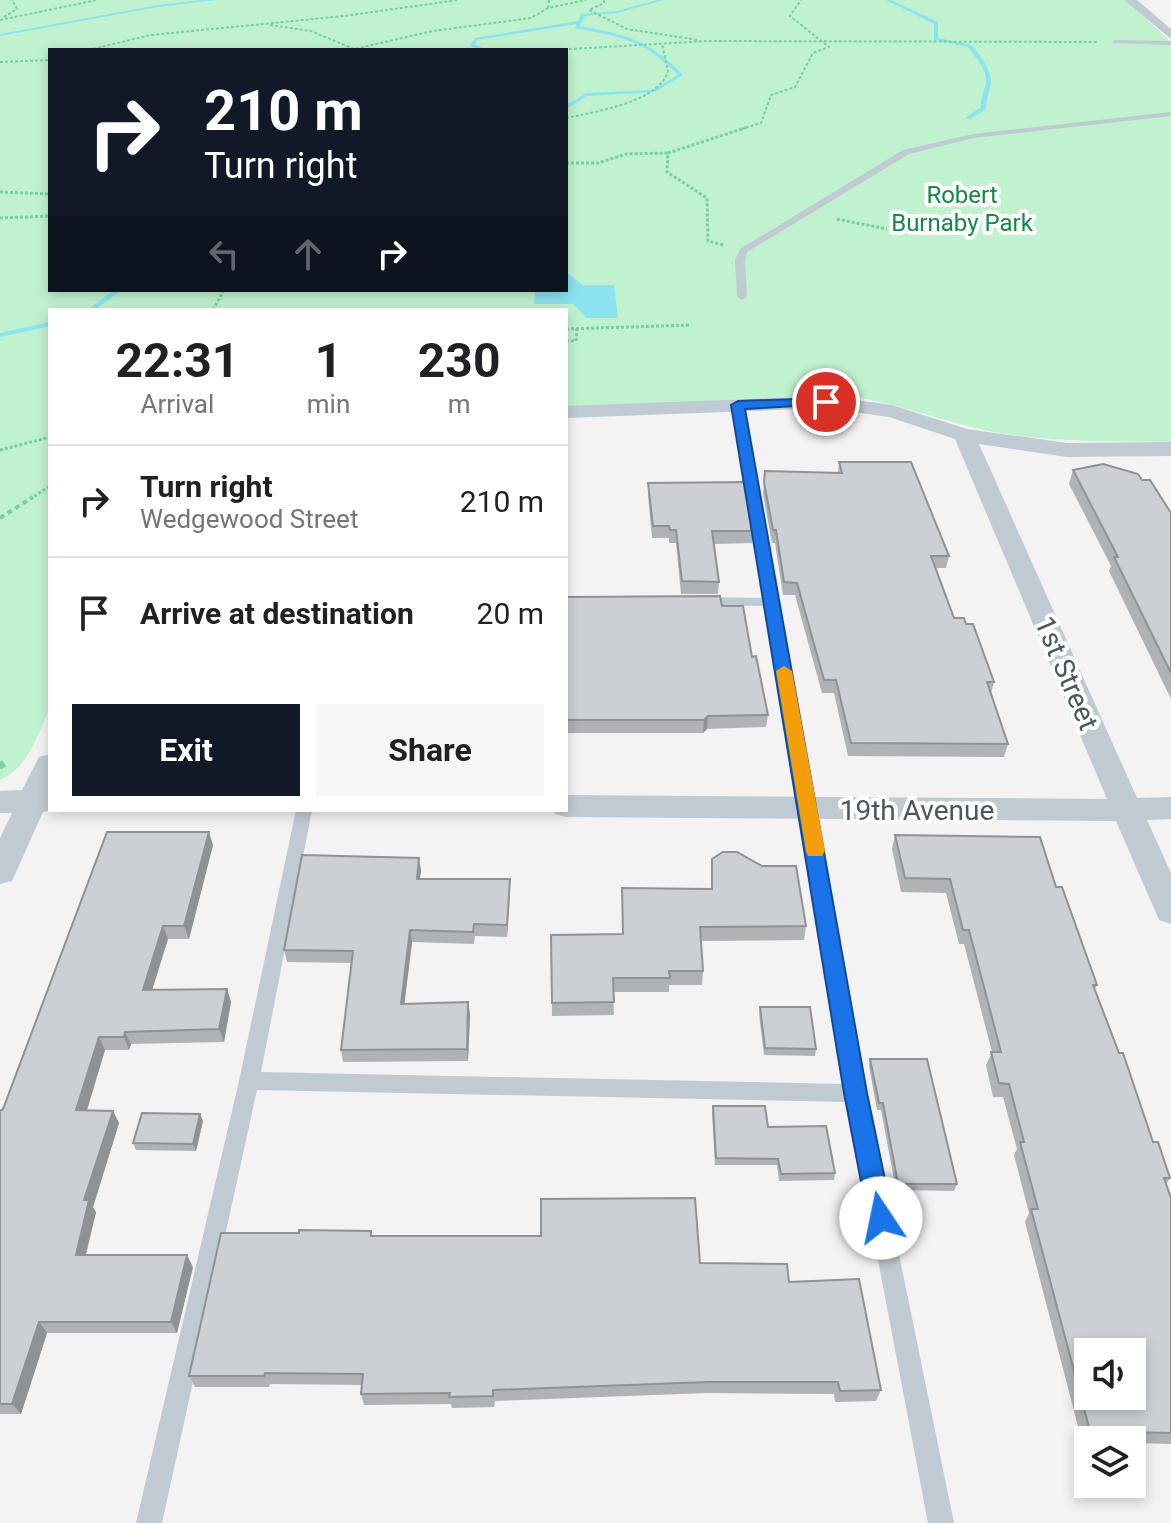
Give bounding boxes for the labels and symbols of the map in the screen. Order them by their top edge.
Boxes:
park label: Robert Burnaby Park [891,181,1034,237]
pin [792,368,860,436]
street label: 1st Street [1028,611,1105,735]
street label: 19th Avenue [840,794,994,827]
position arrow [839,1176,923,1260]

